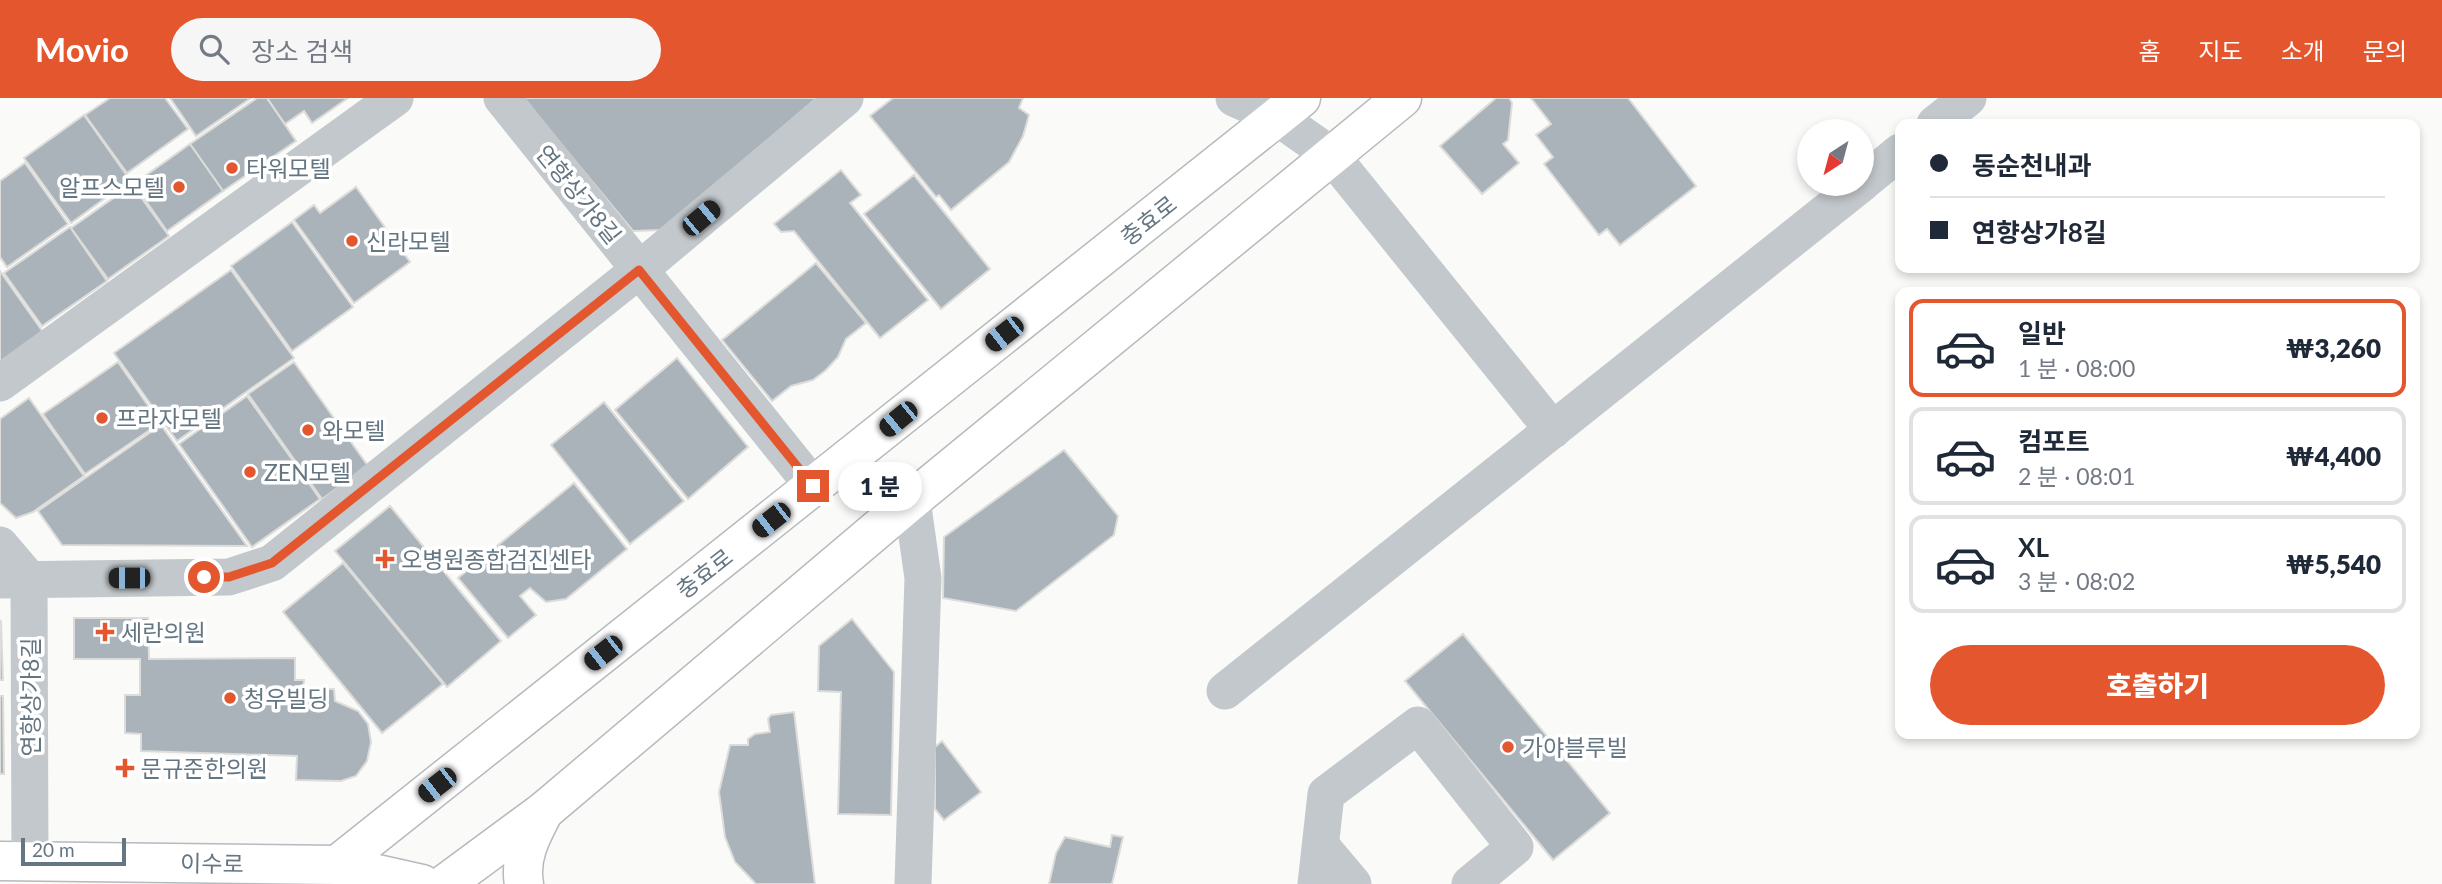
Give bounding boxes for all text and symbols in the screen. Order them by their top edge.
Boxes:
search box [171,18,661,81]
text: Movio [35,29,129,69]
icon: search [195,30,233,68]
text: 장소 검색 [251,35,353,67]
text: 홈 [2138,36,2160,65]
text: 지도 [2198,36,2243,65]
text: 소개 [2281,36,2325,65]
text: 문의 [2363,36,2407,65]
north arrow [1797,119,1874,196]
map controls [1797,119,1874,196]
street label: 연향상가8길 [531,139,627,249]
text: 동순천내과 [1972,149,2092,181]
place label: 타워모텔 [246,154,331,182]
marker: 타워모텔 [224,160,240,176]
place label: 알프스모텔 [59,173,165,201]
marker: 알프스모텔 [171,179,187,195]
street label: 충효로 [1114,189,1182,251]
car [679,196,724,240]
text: 연향상가8길 [1972,216,2107,248]
place label: 신라모텔 [366,227,451,255]
marker: 신라모텔 [344,233,360,249]
car [981,313,1028,355]
icon: car [1934,317,1997,380]
text: 일반 [2018,317,2066,349]
text: ₩3,260 [2286,332,2381,364]
text: 1 분 · 08:00 [2018,354,2135,382]
car [876,398,921,440]
place label: 프라자모텔 [116,404,222,432]
marker: 프라자모텔 [94,410,110,426]
place label: 와모텔 [322,416,385,444]
marker: 와모텔 [300,422,316,438]
icon: car [1934,425,1997,488]
text: 컴포트 [2018,425,2090,457]
text: ₩4,400 [2286,440,2381,472]
place label: ZEN모텔 [264,458,351,486]
callout: 1 분 [838,462,922,510]
text: 2 분 · 08:01 [2018,462,2135,490]
marker: ZEN모텔 [242,464,258,480]
route end [797,470,829,502]
text: 1 분 [860,472,900,500]
car [748,499,795,541]
text: XL [2018,531,2049,563]
icon: car [1934,533,1997,596]
street label: 충효로 [670,542,738,604]
place label: 오병원종합검진센타 [401,545,591,573]
text: ₩5,540 [2286,548,2381,580]
marker: 오병원종합검진센타 [375,549,395,569]
route start [188,561,220,593]
text: 3 분 · 08:02 [2018,567,2135,595]
car [109,568,151,589]
place label: 세란의원 [121,618,206,646]
marker: 세란의원 [95,622,115,642]
car [580,632,627,674]
street label: 연향상가8길 [16,637,44,757]
button: 호출하기 [1930,645,2385,725]
place label: 청우빌딩 [244,684,329,712]
marker: 청우빌딩 [222,690,238,706]
place label: 가야블루빌 [1522,733,1628,761]
marker: 가야블루빌 [1500,739,1516,755]
place label: 문규준한의원 [141,754,268,782]
marker: 문규준한의원 [115,758,135,778]
car [414,764,461,806]
scale bar [21,835,126,867]
text: 20 m [32,838,75,861]
street label: 이수로 [180,848,244,878]

